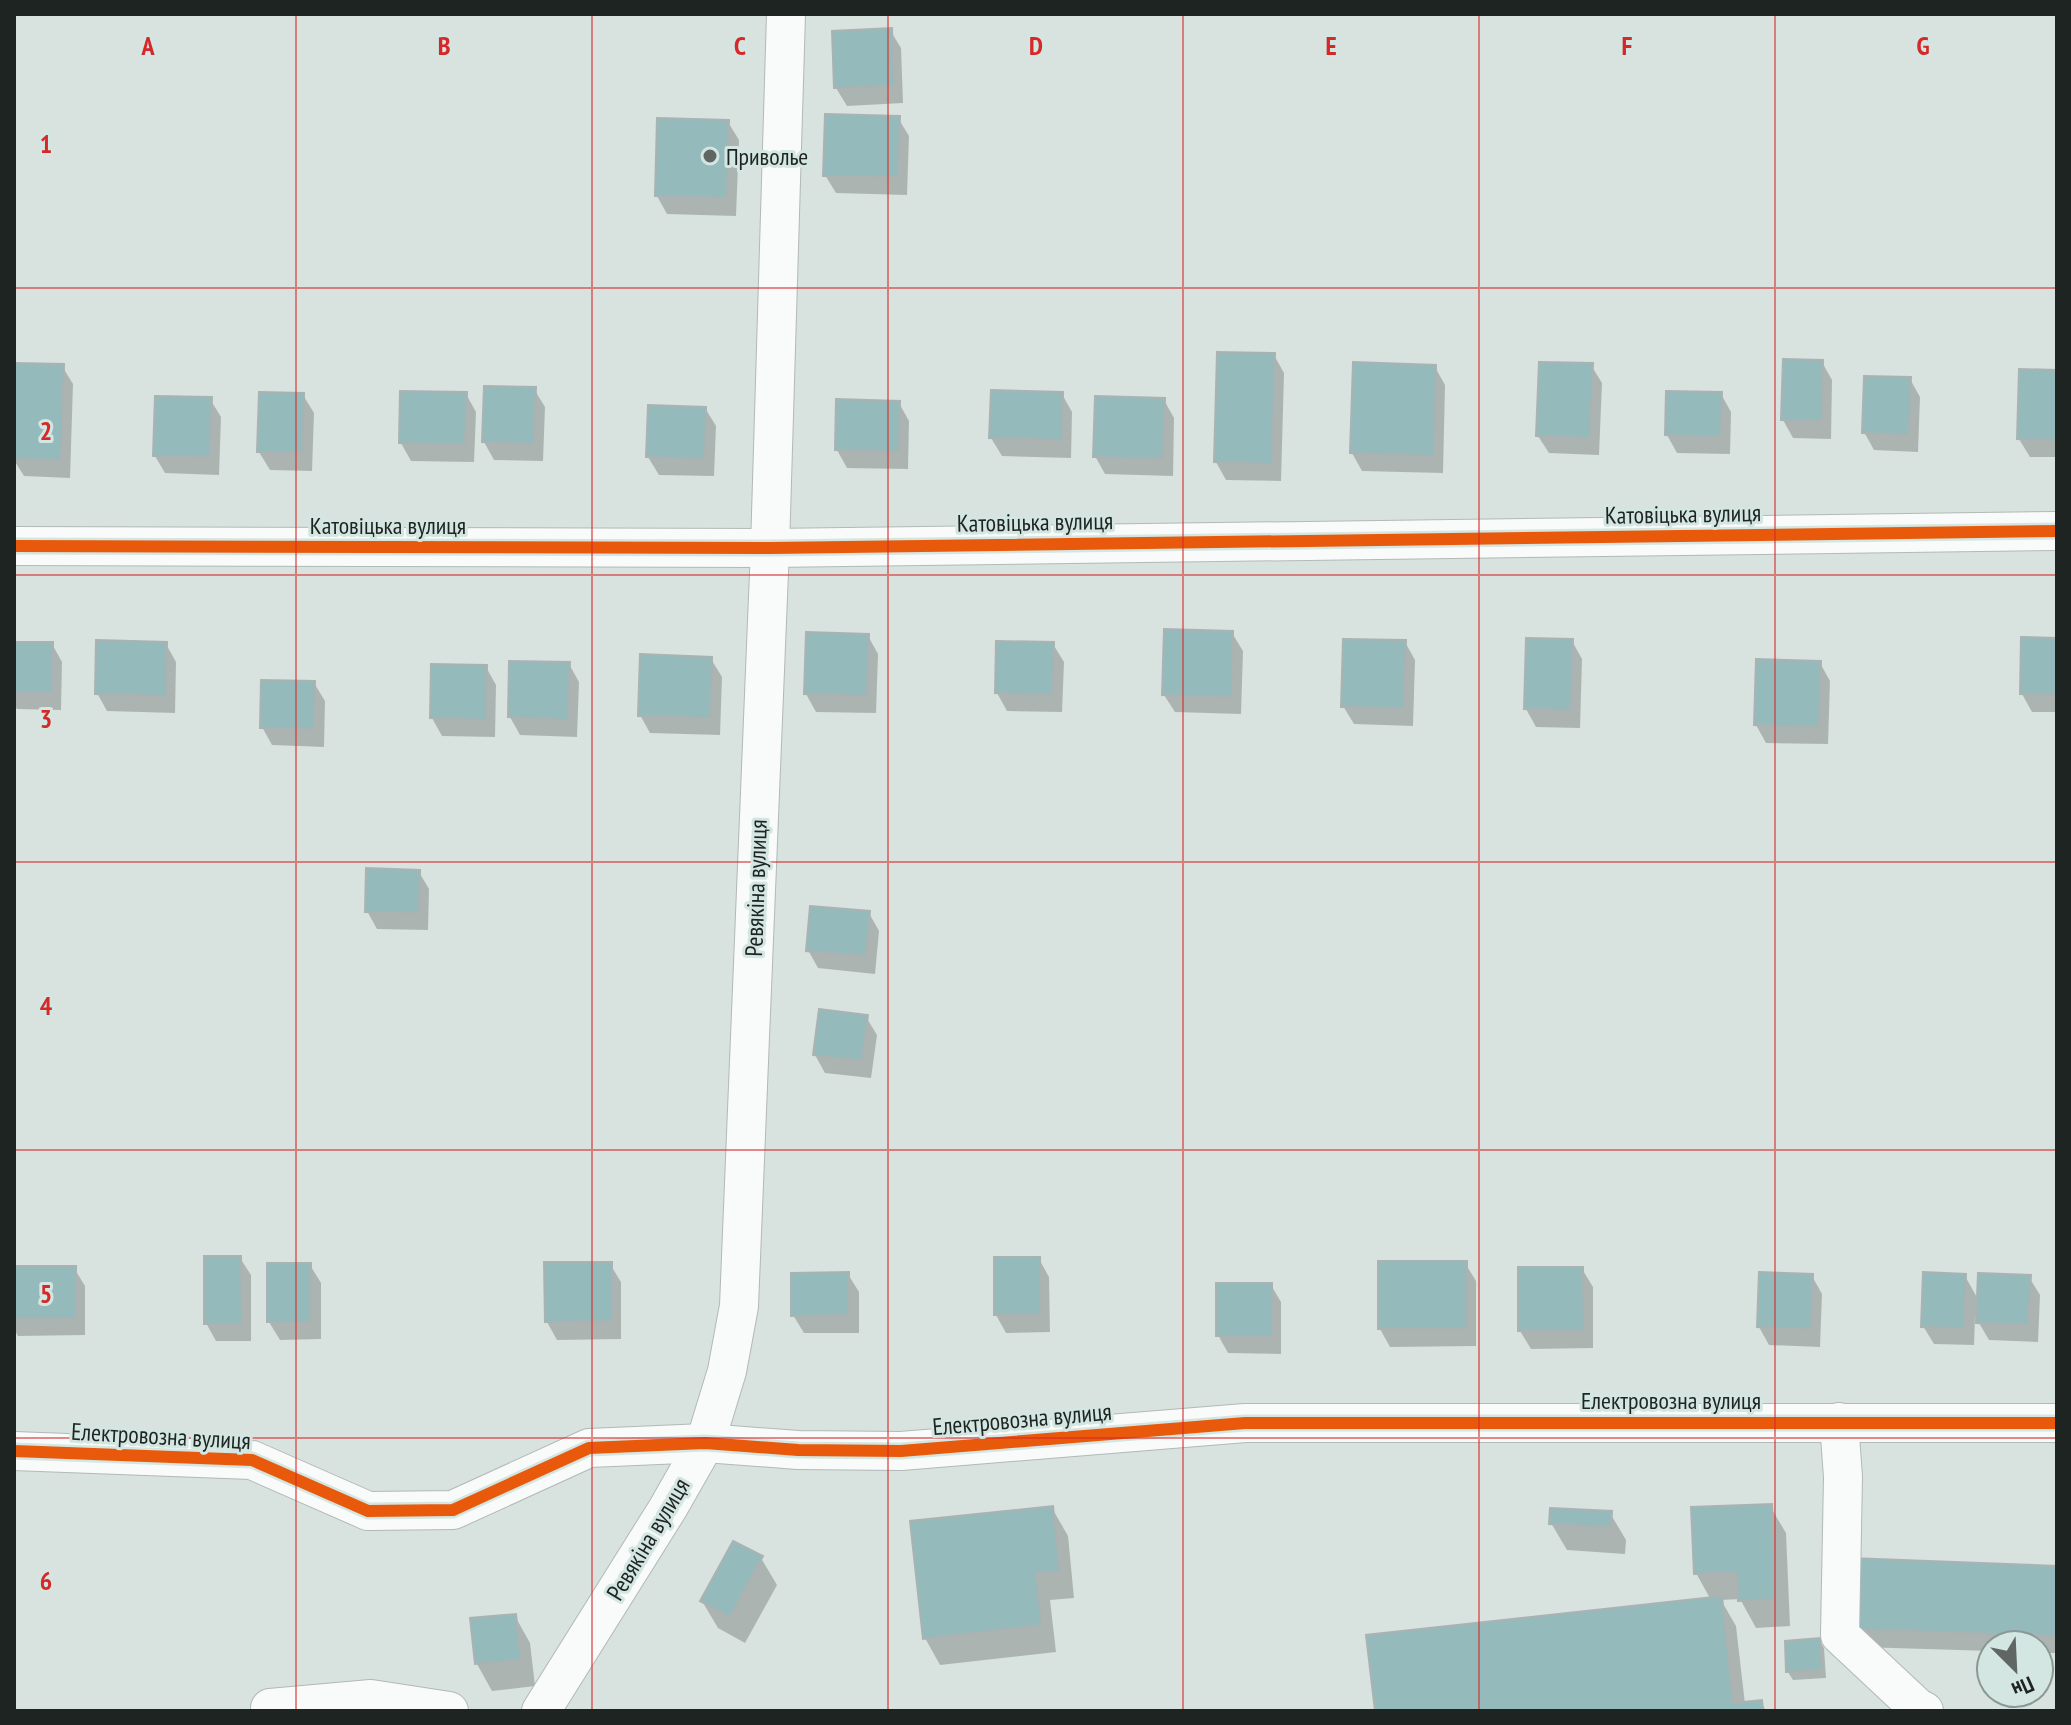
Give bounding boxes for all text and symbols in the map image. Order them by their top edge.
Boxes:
text: A [140,29,155,62]
text: B [438,29,451,62]
text: C [734,29,746,62]
text: D [1029,29,1043,62]
text: E [1325,29,1337,62]
text: F [1622,29,1633,62]
text: G [1916,29,1930,62]
text: 1 [40,127,52,160]
place label: Приволье [726,141,808,172]
marker: Приволье [701,147,719,165]
text: 2 [40,414,52,447]
street label: Катовіцька вулиця [1605,497,1761,531]
street label: Катовіцька вулиця [957,505,1113,539]
street label: Катовіцька вулиця [310,510,466,541]
text: 3 [40,702,52,735]
street label: Ревякіна вулиця [738,819,774,957]
text: 4 [40,989,53,1022]
text: 5 [40,1277,52,1310]
street label: Електровозна вулиця [1581,1385,1761,1416]
street label: Електровозна вулиця [931,1396,1113,1442]
street label: Електровозна вулиця [70,1416,252,1456]
street label: Ревякіна вулиця [599,1472,697,1606]
text: 6 [40,1564,52,1597]
north arrow [1975,1629,2055,1709]
text: Пн [2008,1670,2039,1704]

